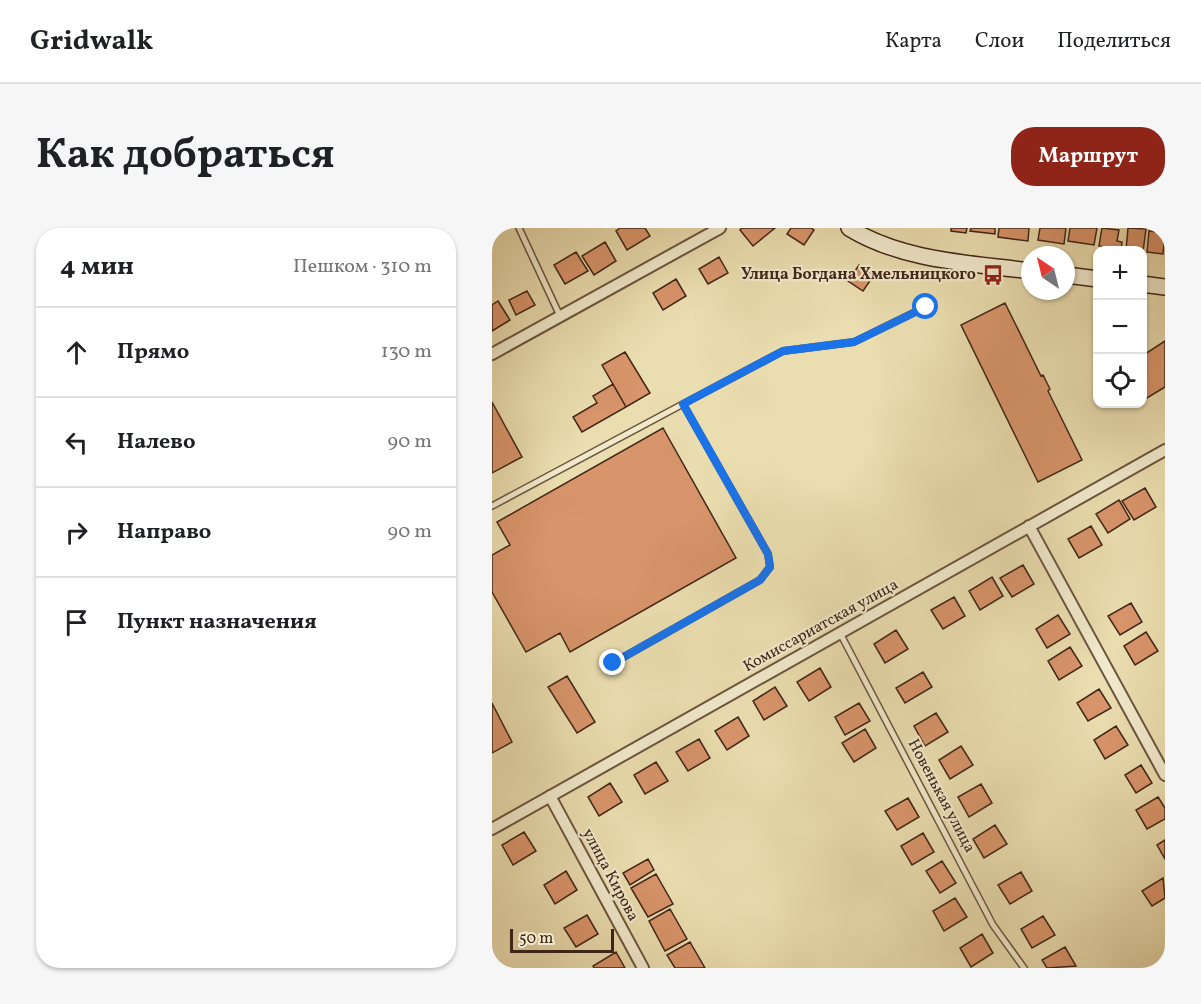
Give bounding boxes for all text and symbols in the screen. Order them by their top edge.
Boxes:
text: Gridwalk [30,22,153,61]
text: Карта [885,27,942,56]
text: Слои [975,27,1024,56]
text: Поделиться [1057,27,1171,56]
text: Как добраться [36,127,335,186]
button: Маршрут [1011,127,1165,186]
north arrow [1021,246,1075,300]
map controls [1093,246,1147,408]
button: + [1093,246,1147,300]
text: 4 мин [60,249,134,285]
text: Пешком · 310 m [293,253,432,281]
bus stop icon: Улица Богдана Хмельницкого [981,263,1005,287]
place label: Улица Богдана Хмельницкого [741,264,976,286]
route start [912,293,938,319]
button: − [1093,300,1147,354]
icon: ahead [60,336,93,369]
text: Прямо [117,337,189,368]
text: 130 m [381,338,432,366]
button: locate [1093,354,1147,408]
icon: left [60,426,93,459]
text: Налево [117,427,196,458]
text: 90 m [388,428,432,456]
icon: right [60,516,93,549]
text: Направо [117,517,211,548]
text: 90 m [388,518,432,546]
street label: Комиссариатская улица [739,574,903,678]
icon: arrive [60,606,93,639]
text: Пункт назначения [117,607,317,638]
route end [599,649,625,675]
street label: Новенькая улица [902,735,980,857]
street label: улица Кирова [576,825,644,925]
scale bar [510,926,614,954]
text: 50 m [519,928,553,950]

